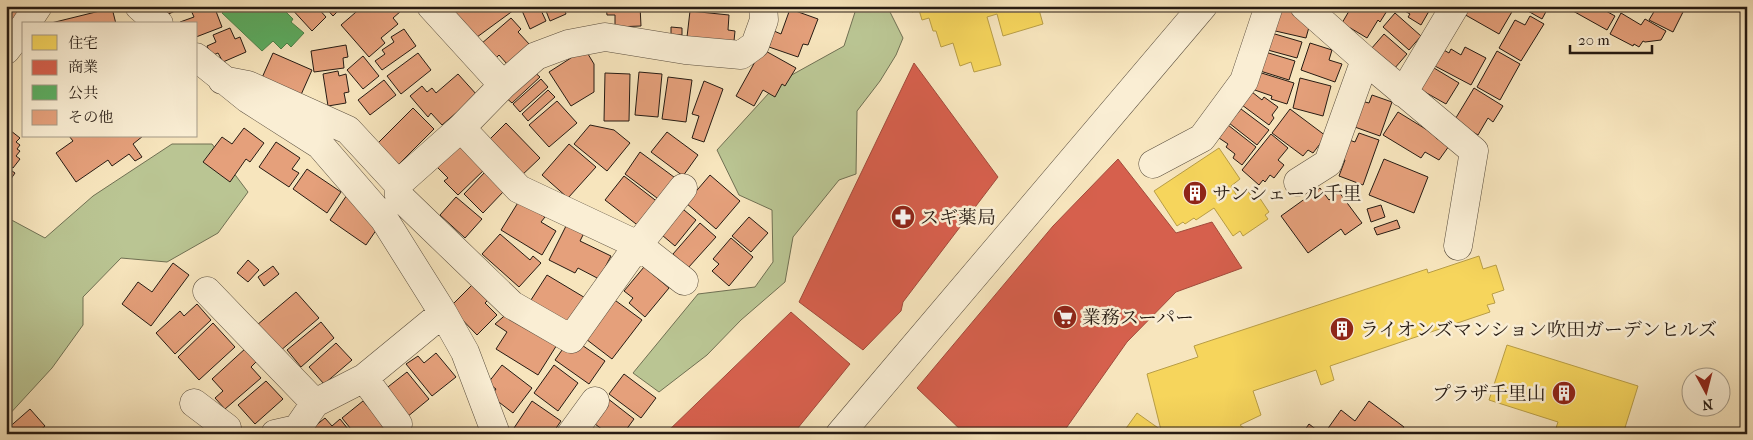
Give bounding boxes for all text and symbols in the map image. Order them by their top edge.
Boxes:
legend [22,22,198,138]
scale bar [1570,22,1653,54]
text: 20 m [1578,31,1610,49]
text: 住宅 [68,34,98,52]
text: 商業 [68,58,98,76]
text: 公共 [68,84,98,102]
text: その他 [68,108,113,126]
building icon: サンシェール千里 [1182,180,1208,206]
place label: サンシェール千里 [1212,183,1362,205]
pharmacy icon: スギ薬局 [890,204,916,230]
place label: スギ薬局 [920,207,996,229]
supermarket icon: 業務スーパー [1052,304,1078,330]
place label: 業務スーパー [1082,307,1194,329]
building icon: ライオンズマンション吹田ガーデンヒルズ [1329,316,1355,342]
place label: ライオンズマンション吹田ガーデンヒルズ [1360,319,1717,341]
north arrow [1680,368,1730,418]
building icon: プラザ千里山 [1551,380,1577,406]
place label: プラザ千里山 [1432,383,1546,405]
text: N [1701,395,1714,414]

